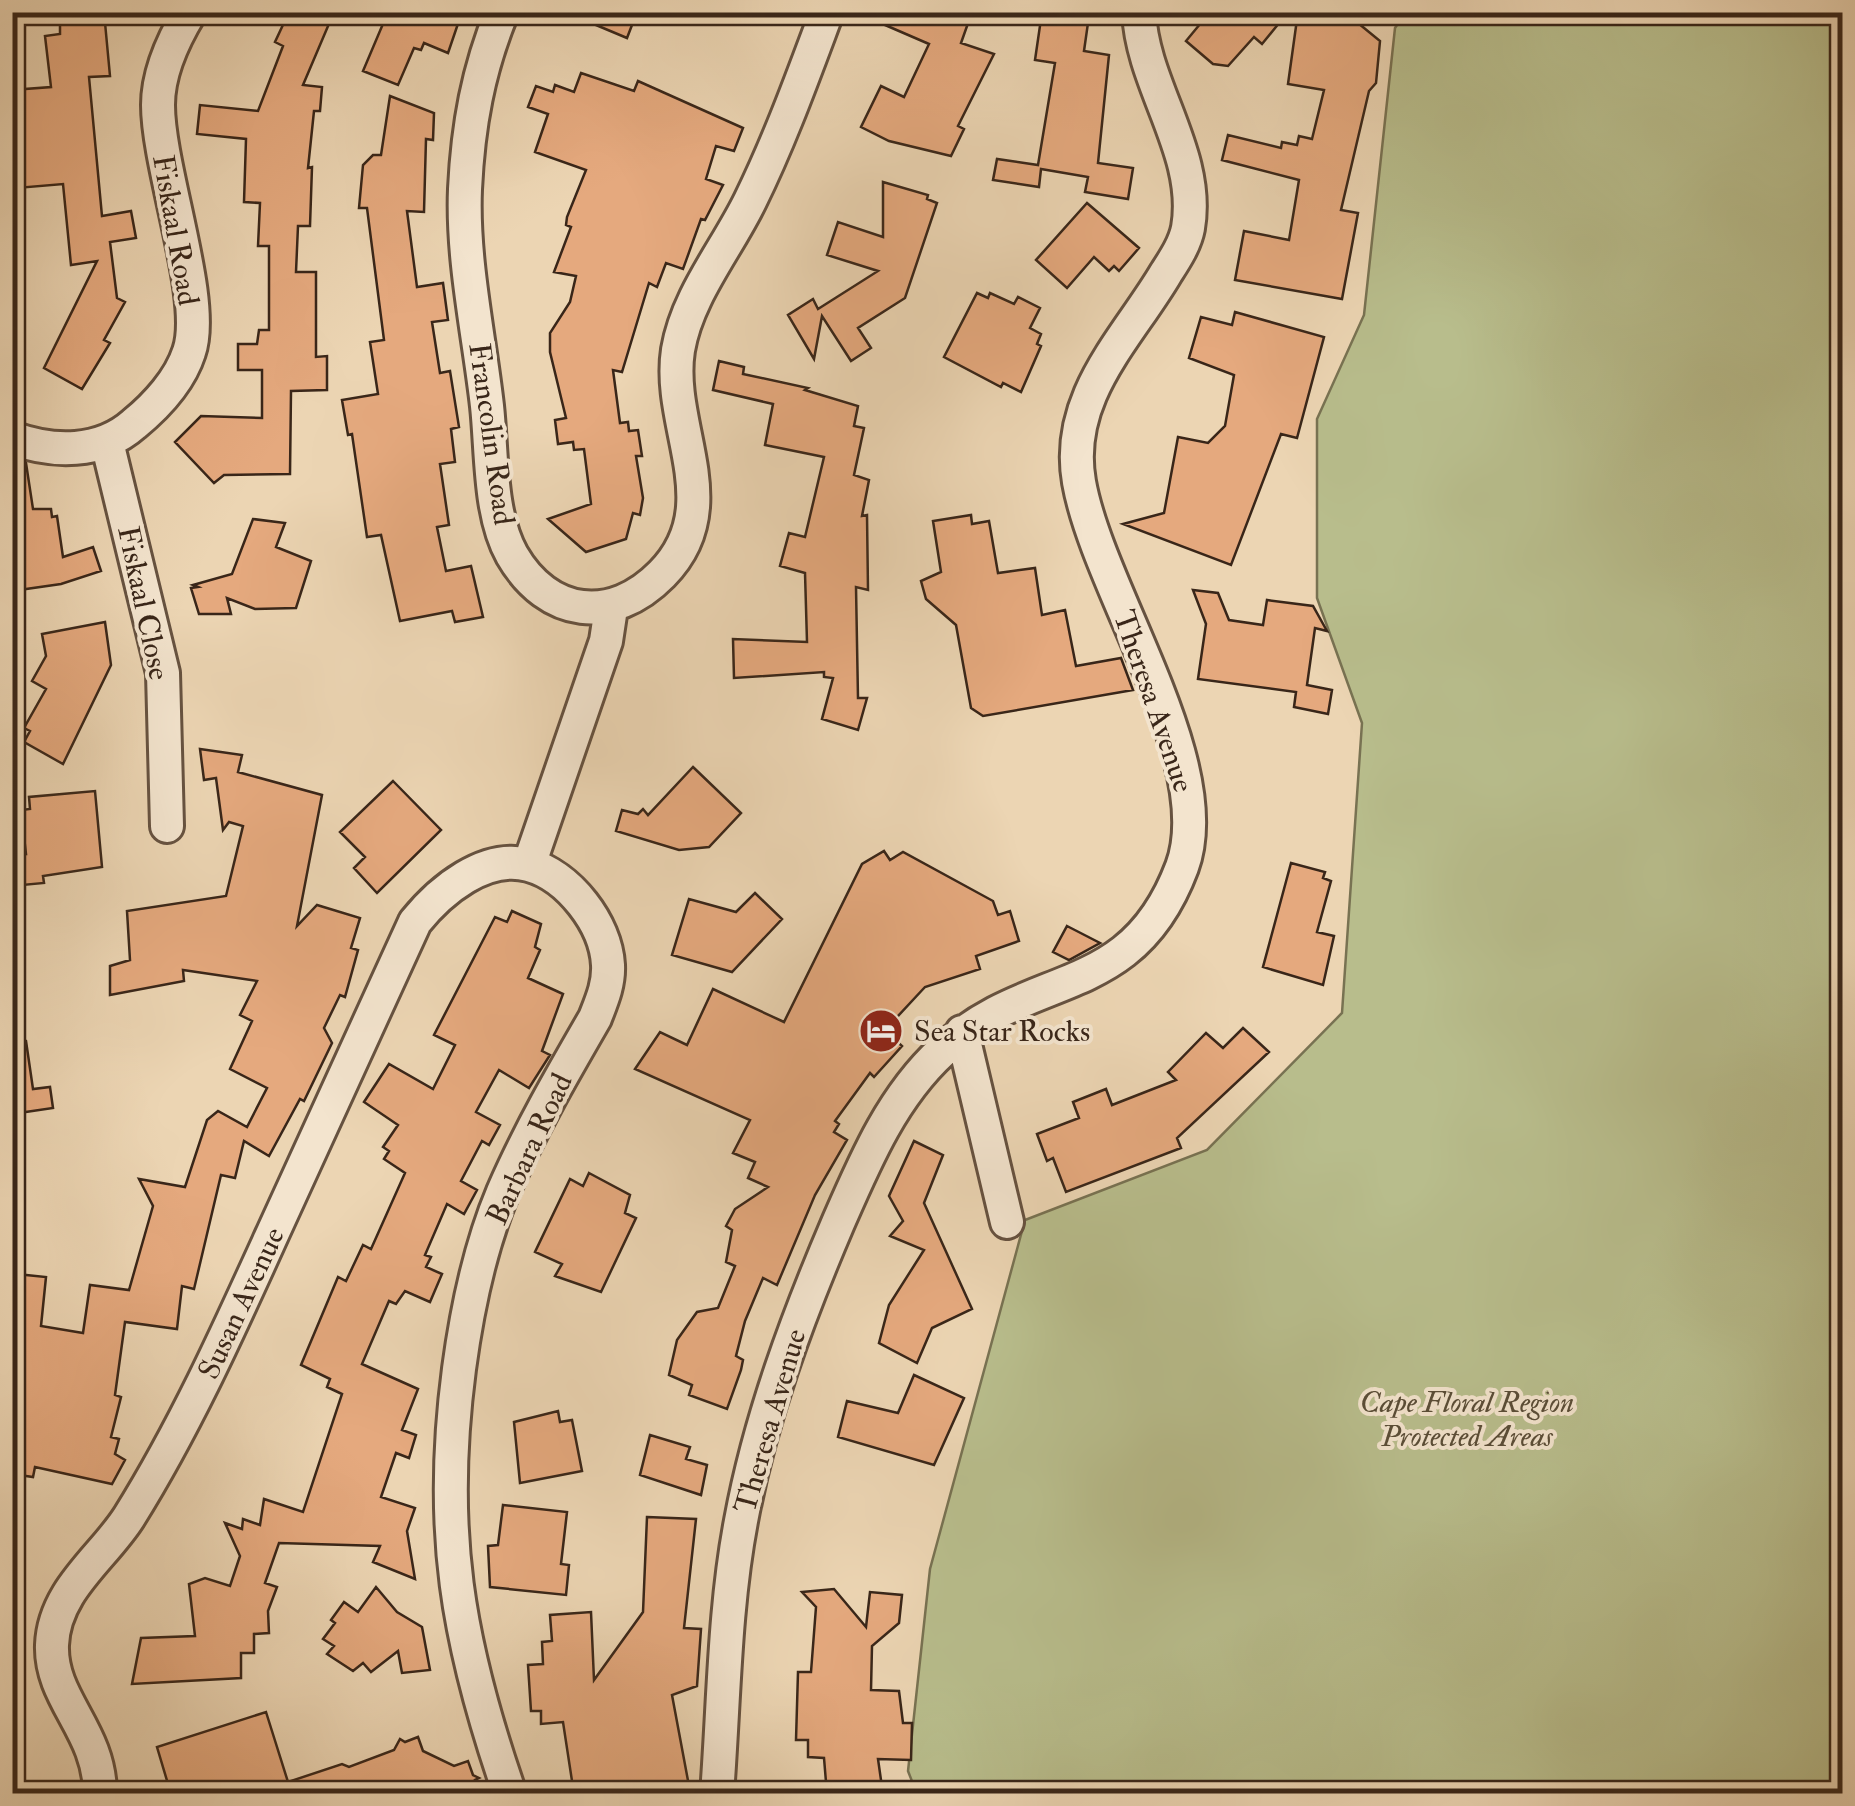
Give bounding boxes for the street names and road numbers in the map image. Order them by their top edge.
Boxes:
street label: Fiskaal Road [144,152,207,309]
street label: Francolin Road [460,341,523,528]
street label: Fiskaal Close [109,523,178,683]
street label: Theresa Avenue [1105,605,1202,797]
street label: Barbara Road [478,1067,581,1231]
street label: Susan Avenue [190,1221,293,1385]
street label: Theresa Avenue [727,1325,814,1518]

